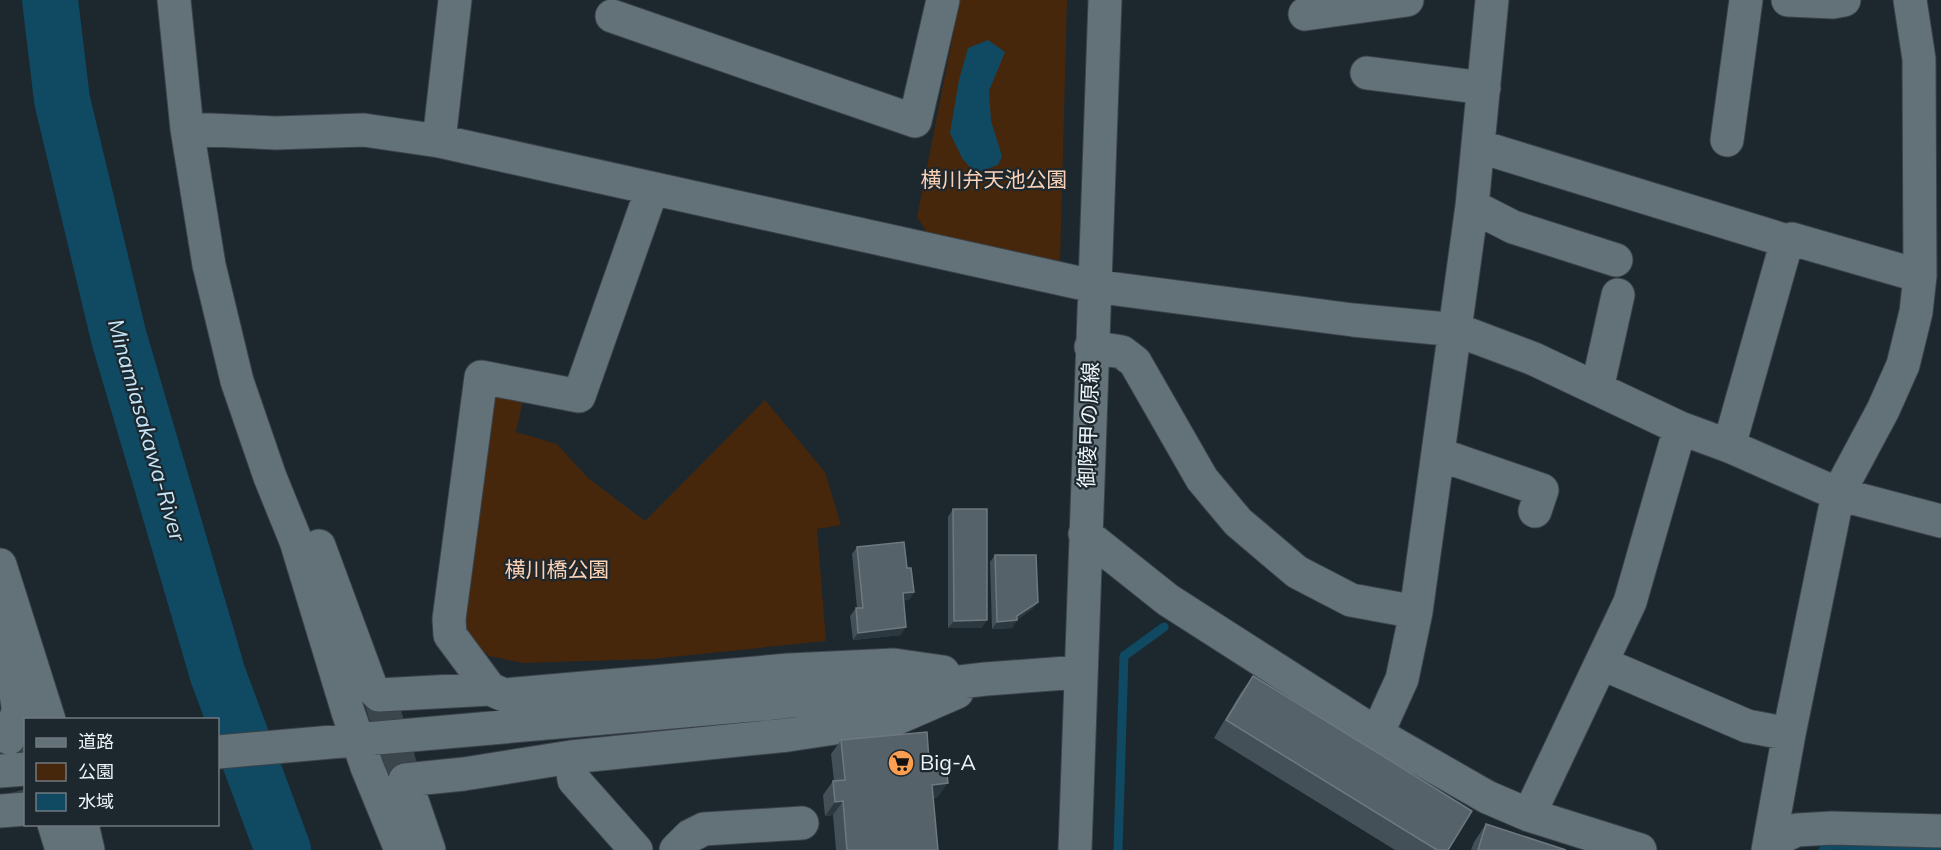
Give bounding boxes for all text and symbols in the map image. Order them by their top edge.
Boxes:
park label: 横川弁天池公園 [921,166,1068,192]
water label: Minamiasakawa-River [102,316,192,545]
street label: 御陵甲の原線 [1073,362,1103,488]
park label: 横川橋公園 [505,556,610,582]
legend [24,718,219,826]
text: 道路 [78,730,114,753]
supermarket icon: Big-A [886,748,916,778]
place label: Big-A [920,749,977,775]
text: 公園 [78,760,114,783]
text: 水域 [78,790,114,813]

